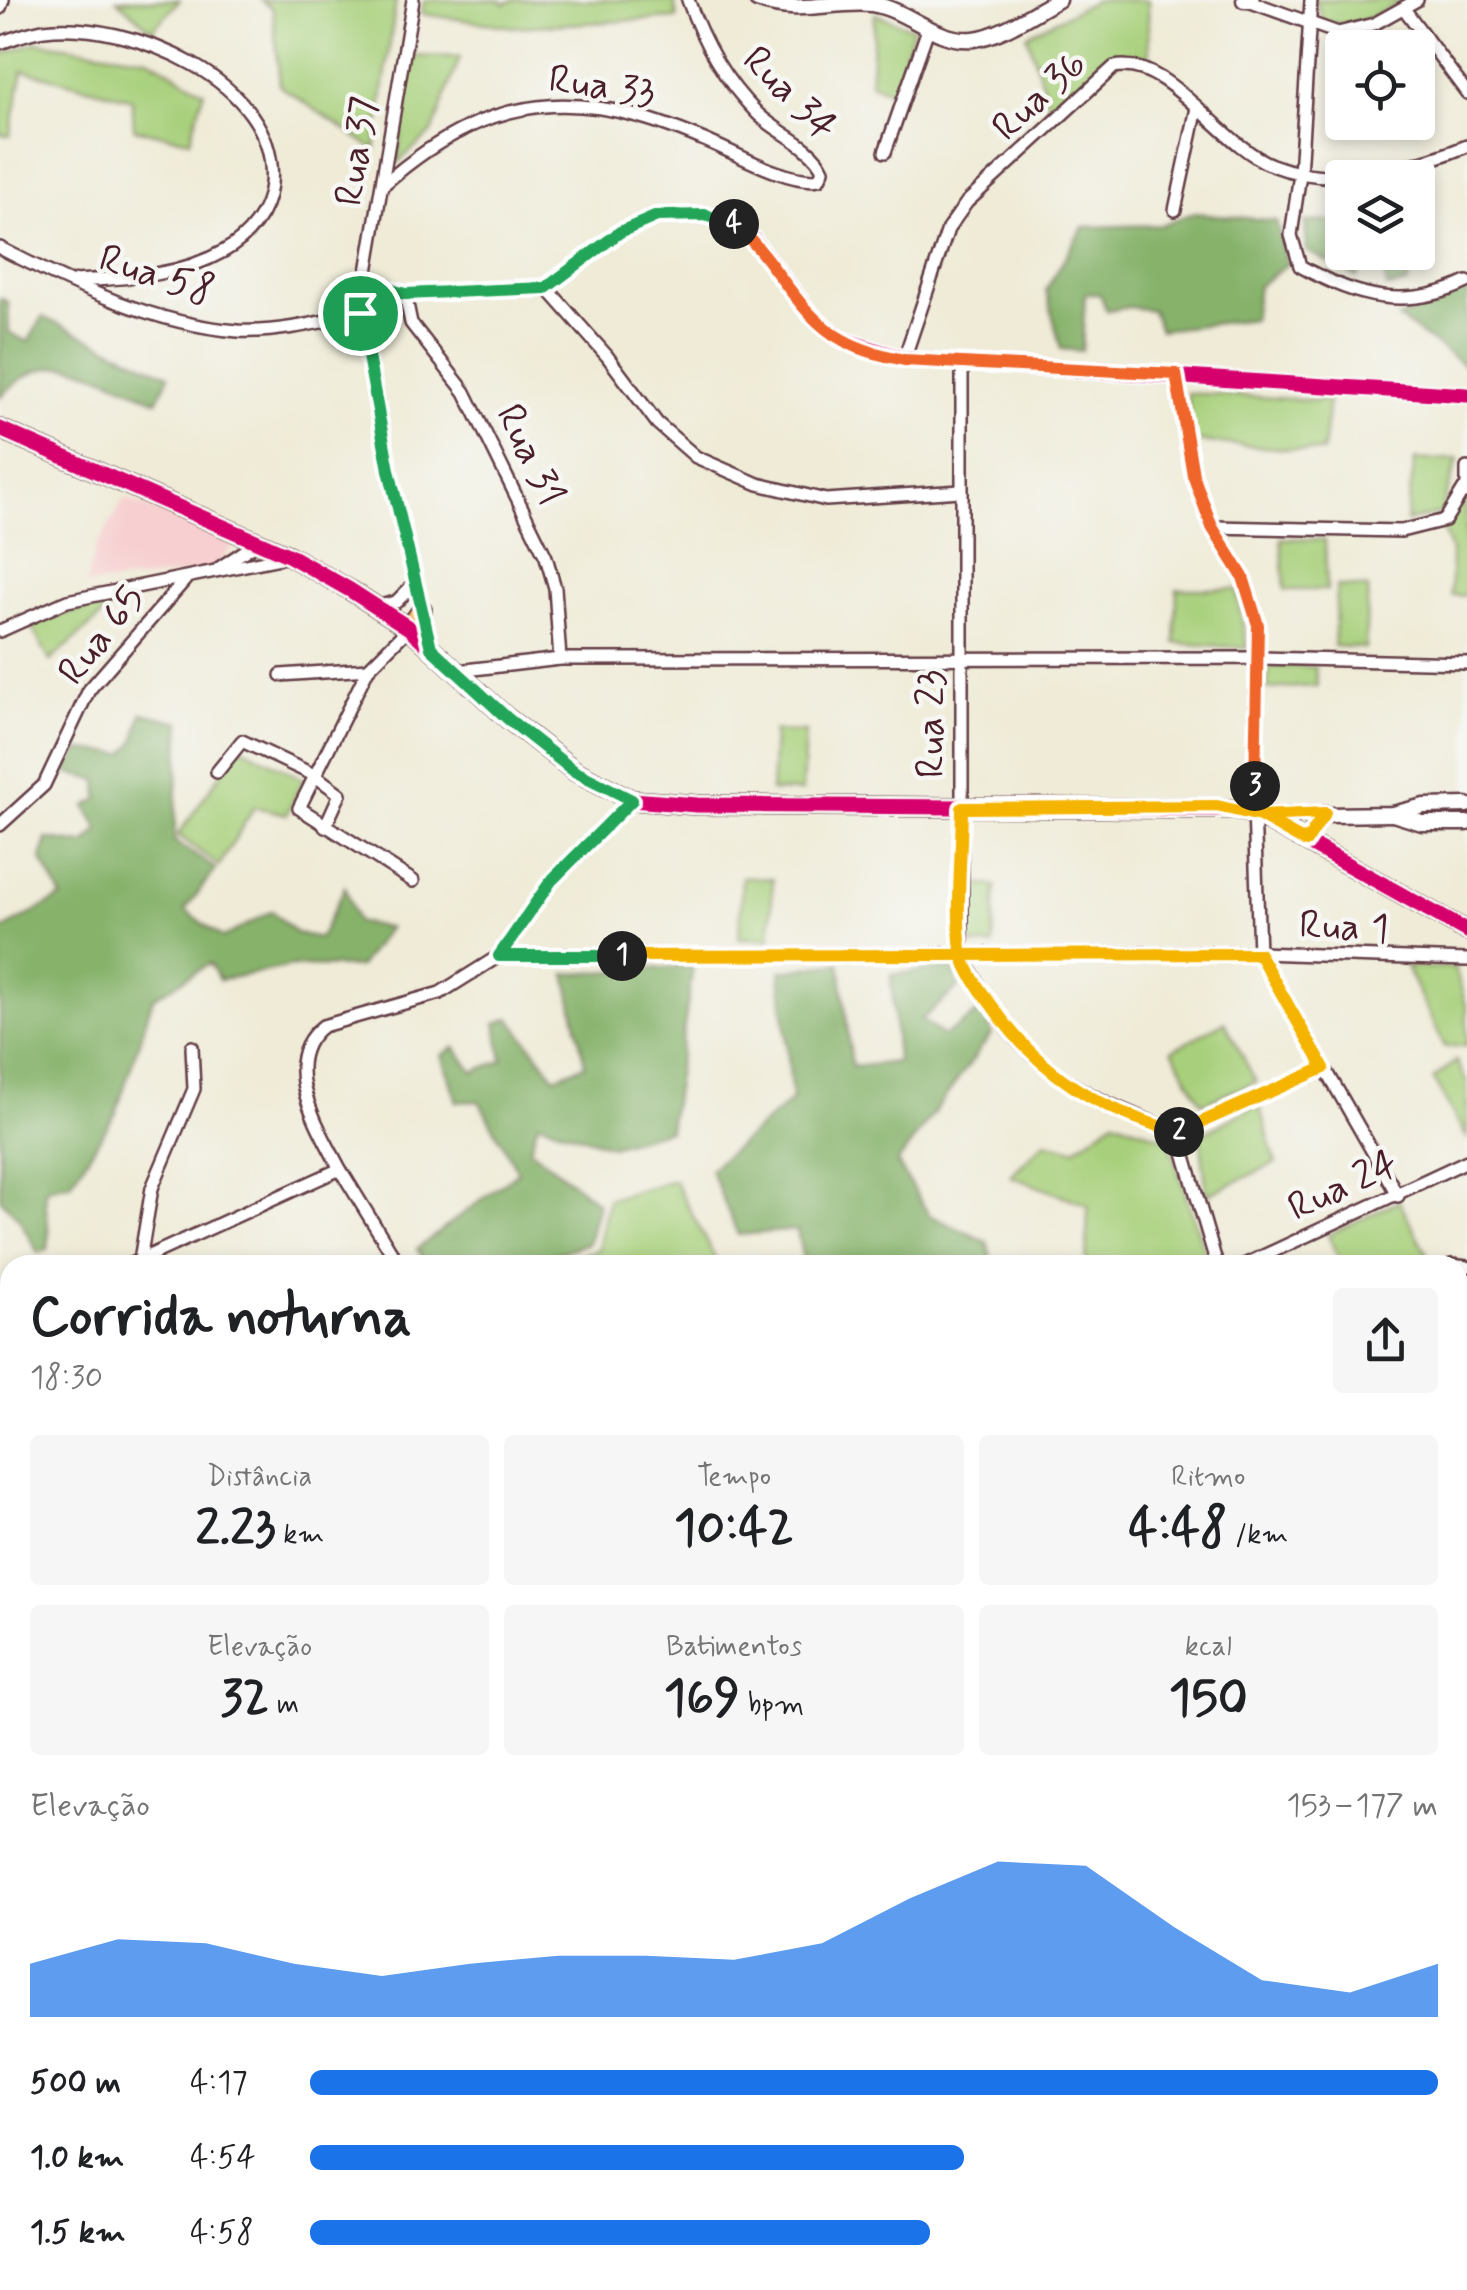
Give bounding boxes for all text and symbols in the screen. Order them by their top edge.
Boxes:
map controls [1325,30,1435,270]
button: locate [1325,30,1435,140]
street label: Rua 34 [730,35,848,153]
street label: Rua 36 [981,39,1099,153]
street label: Rua 33 [545,54,658,120]
street label: Rua 37 [324,93,392,210]
button: layers [1325,160,1435,270]
pin: 4 [709,199,759,249]
text: 4 [726,205,742,242]
street label: Rua 58 [92,233,220,319]
pin [318,271,403,356]
icon: arrive [333,286,388,341]
street label: Rua 31 [482,396,576,515]
street label: Rua 65 [47,575,158,697]
street label: Rua 23 [906,670,958,778]
pin: 3 [1230,761,1280,811]
text: 3 [1249,767,1261,804]
street label: Rua 1 [1298,900,1390,956]
pin: 1 [597,931,647,981]
text: 1 [616,937,628,974]
pin: 2 [1154,1107,1204,1157]
text: 2 [1172,1113,1186,1150]
street label: Rua 24 [1280,1139,1407,1235]
text: Corrida noturna [30,1283,411,1355]
button: share [1333,1288,1438,1393]
text: 18:30 [30,1357,103,1399]
text: Distância [207,1459,312,1496]
text: Tempo [697,1459,771,1496]
text: Ritmo [1171,1459,1245,1496]
text: 2.23 [195,1496,276,1562]
text: 10:42 [674,1496,794,1562]
text: 4:48 [1129,1496,1227,1562]
text: km [276,1517,324,1554]
text: /km [1227,1517,1288,1554]
text: Elevação [207,1629,312,1666]
text: Batimentos [666,1629,802,1666]
text: kcal [1185,1629,1232,1666]
text: 32 [220,1666,269,1732]
text: 169 [664,1666,740,1732]
text: 150 [1169,1666,1248,1732]
text: m [269,1687,299,1724]
text: bpm [740,1687,804,1724]
text: Elevação [30,1785,150,1827]
text: 153–177 m [1287,1785,1438,1827]
text: 500 m [30,2062,121,2104]
text: 4:17 [190,2062,248,2104]
text: 1.0 km [30,2137,124,2179]
text: 4:54 [190,2137,256,2179]
text: 1.5 km [30,2212,126,2254]
text: 4:58 [190,2212,254,2254]

